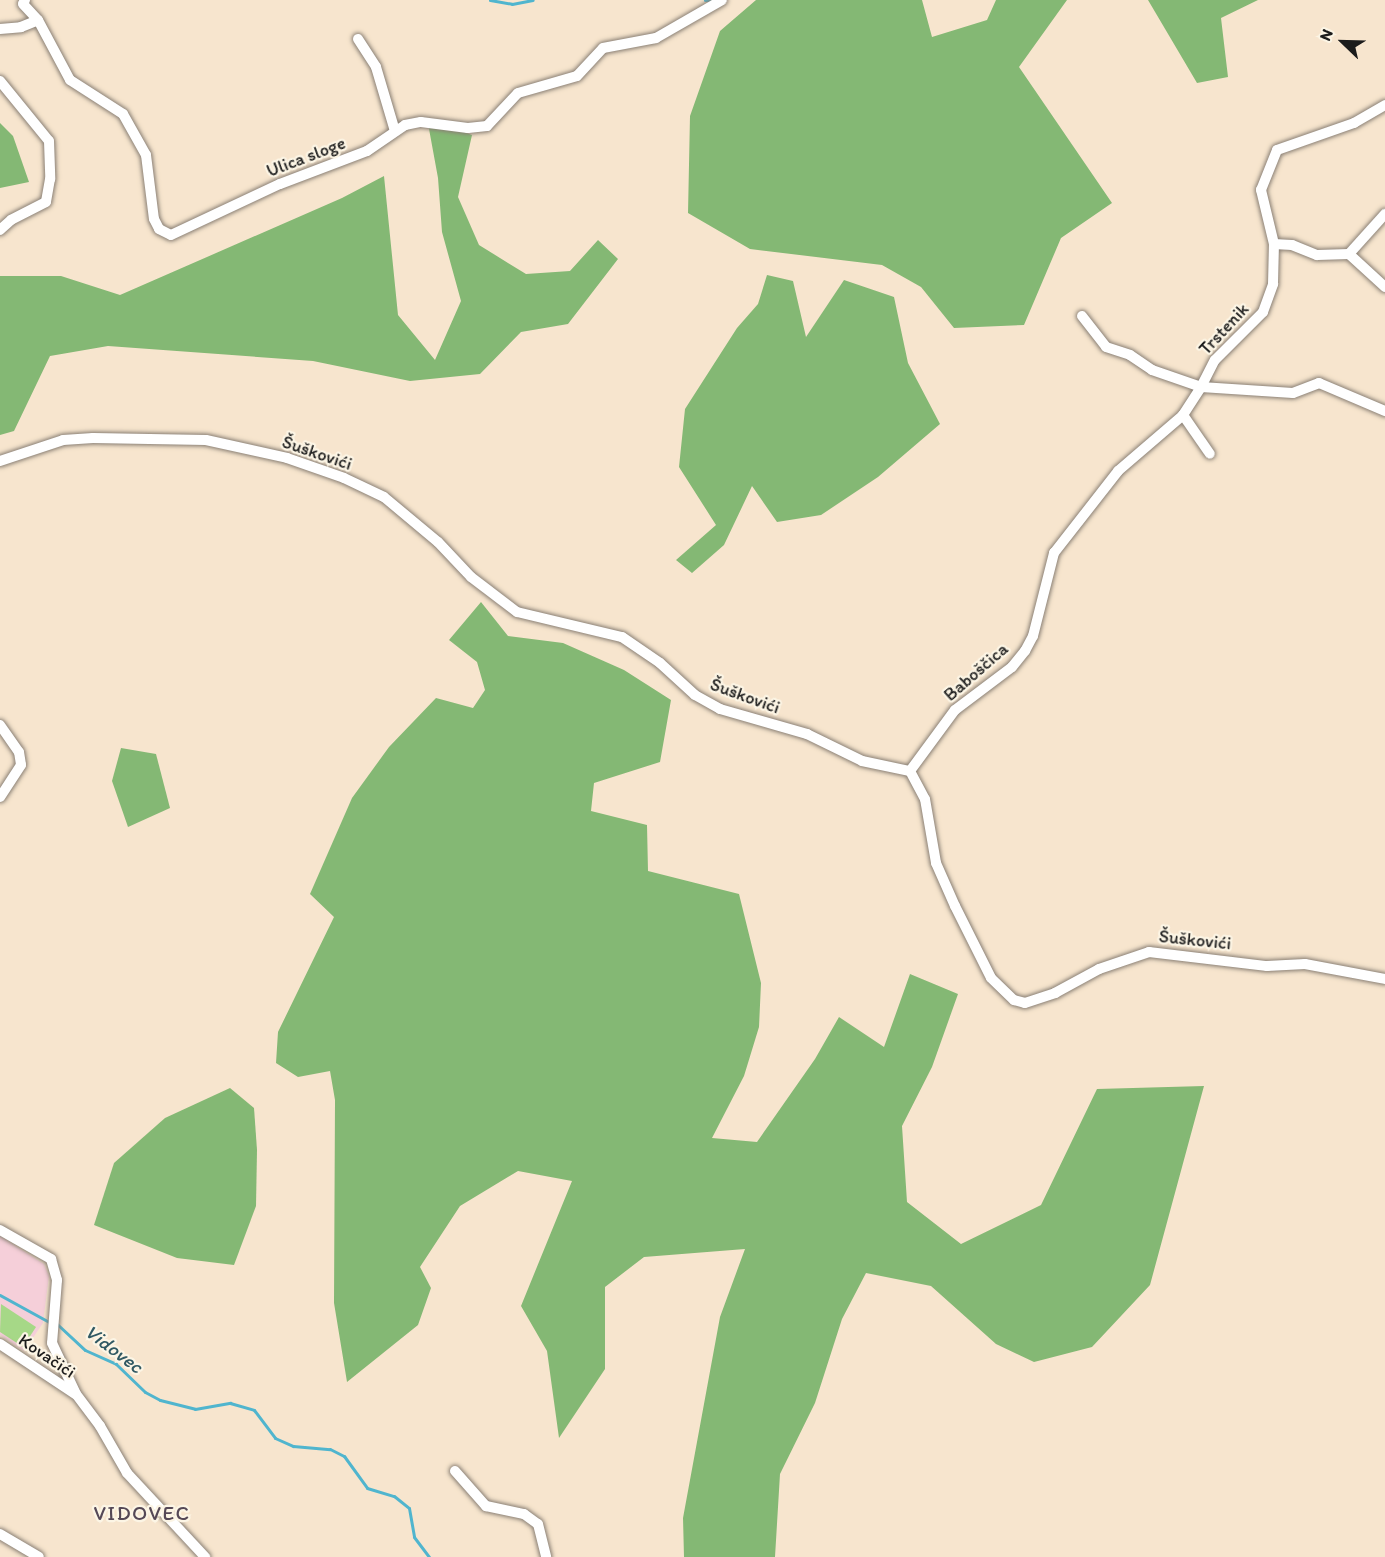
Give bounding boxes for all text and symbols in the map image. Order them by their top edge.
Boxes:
north arrow [1313,12,1373,72]
text: N [1315,26,1337,43]
street label: Ulica sloge [263,132,349,182]
street label: Trstenik [1195,298,1253,360]
street label: Šuškovići [279,431,355,475]
street label: Baboščica [939,638,1013,706]
street label: Šuškovići [707,673,783,719]
street label: Šuškovići [1158,925,1232,955]
water label: Vidovec [80,1319,148,1379]
street label: Kovačići [14,1329,80,1383]
district label: VIDOVEC [94,1500,190,1526]

